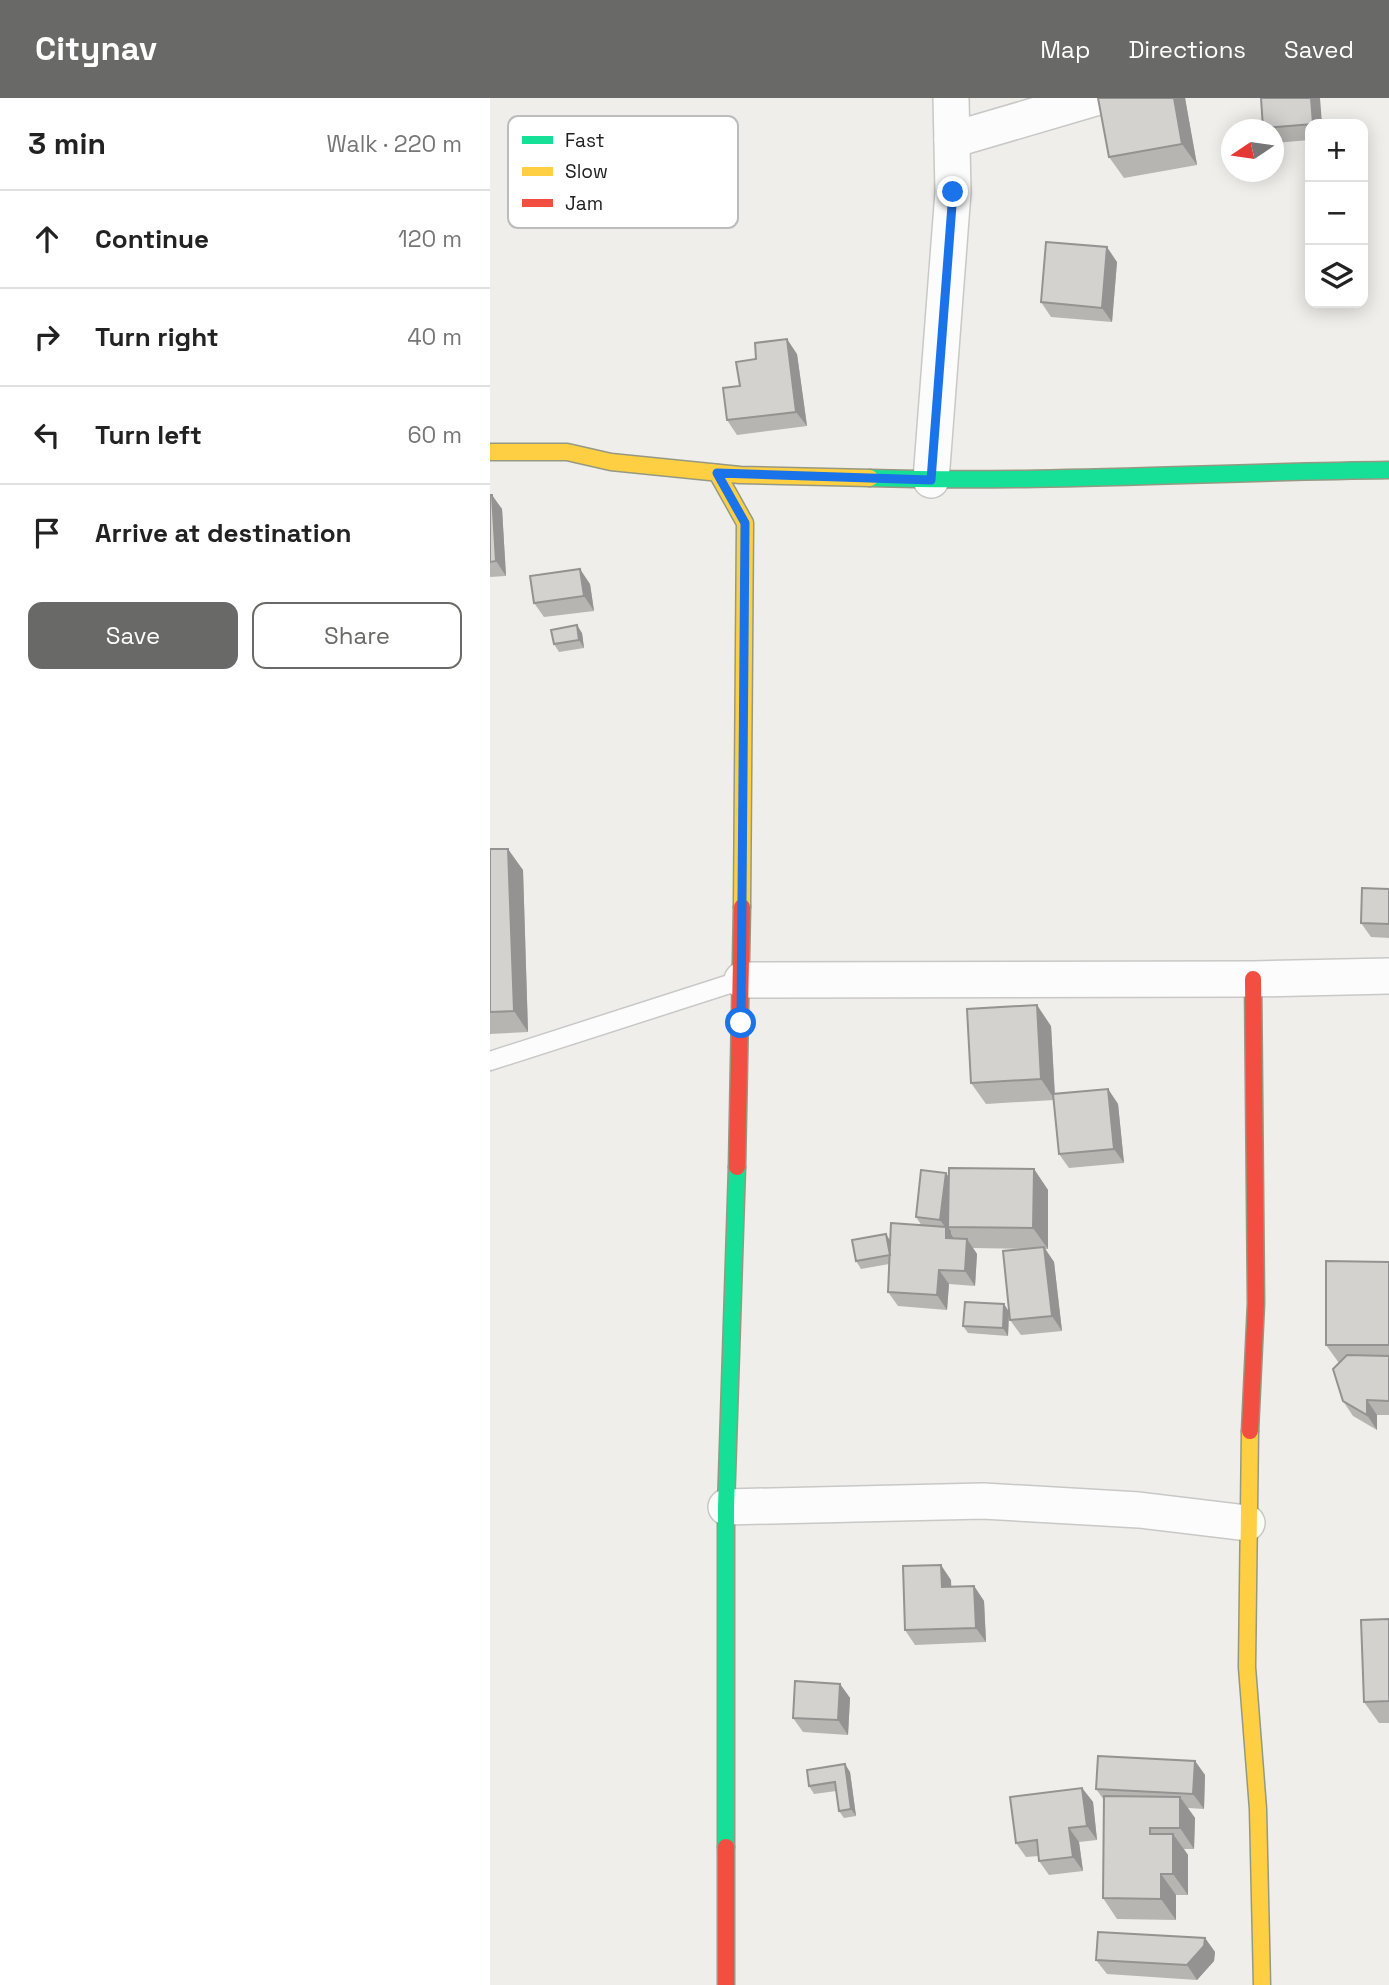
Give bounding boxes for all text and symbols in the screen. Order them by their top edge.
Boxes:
text: Citynav [35,28,157,70]
text: Map [1040,34,1090,65]
text: Directions [1128,34,1246,65]
text: Saved [1284,34,1354,65]
legend [508,116,738,228]
north arrow [1221,119,1284,182]
map controls [1305,119,1368,308]
button: + [1305,119,1368,182]
text: 3 min [28,124,106,163]
text: Fast [565,128,605,153]
text: Walk · 220 m [327,129,462,159]
text: Slow [565,159,608,184]
route end [937,176,968,207]
button: − [1305,182,1368,245]
text: Jam [565,191,603,216]
icon: ahead [28,220,66,258]
text: Continue [95,222,209,256]
text: 120 m [398,224,462,254]
button: layers [1305,245,1368,308]
icon: right [28,318,66,356]
text: Turn right [95,320,219,354]
text: 40 m [407,322,462,352]
icon: left [28,416,66,454]
text: Turn left [95,418,202,452]
text: 60 m [407,420,462,450]
icon: arrive [28,514,66,552]
text: Arrive at destination [95,516,352,550]
button: Save [28,602,238,669]
button: Share [252,602,462,669]
route start [725,1007,756,1038]

